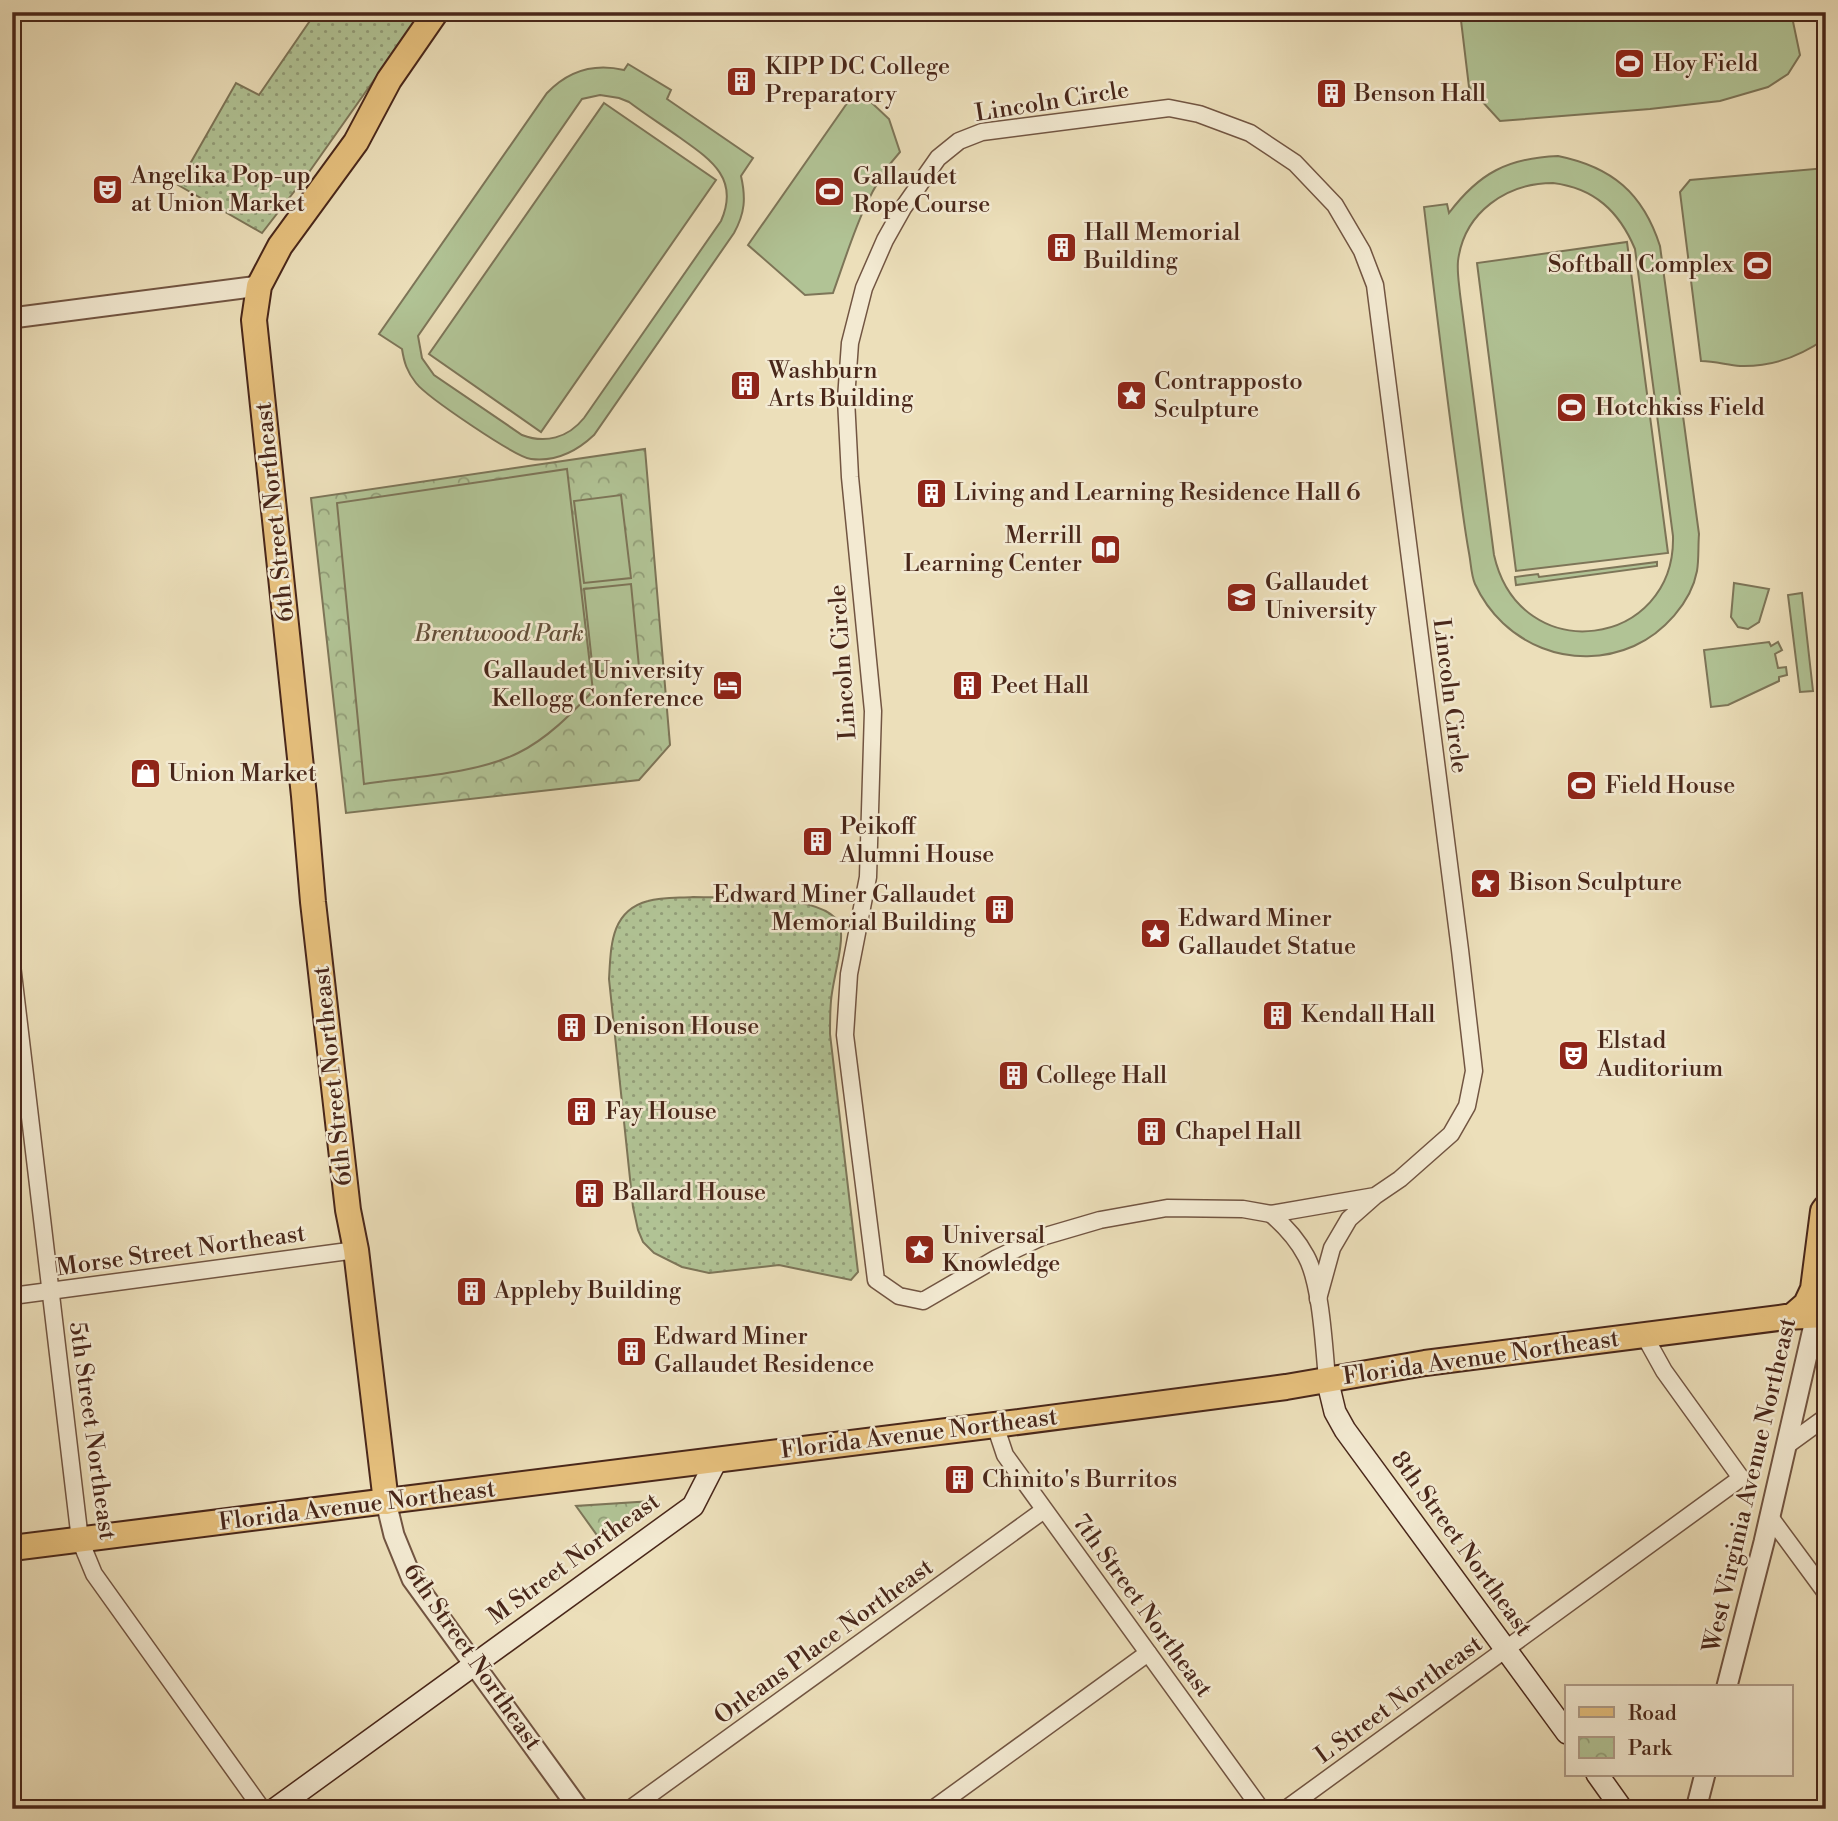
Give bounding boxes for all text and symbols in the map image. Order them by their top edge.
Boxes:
sports icon: Hoy Field [1613,47,1647,81]
place label: Hoy Field [1653,49,1758,79]
place label: KIPP DC College Preparatory [765,52,950,110]
building icon: KIPP DC College Preparatory [725,64,759,98]
street label: Lincoln Circle [973,75,1131,129]
building icon: Benson Hall [1314,77,1348,111]
place label: Benson Hall [1353,79,1486,109]
place label: Angelika Pop-up at Union Market [130,161,311,219]
place label: Gallaudet Rope Course [853,162,990,220]
theatre icon: Angelika Pop-up at Union Market [91,173,125,207]
sports icon: Gallaudet Rope Course [813,174,847,208]
place label: Hall Memorial Building [1083,218,1240,276]
building icon: Hall Memorial Building [1044,230,1078,264]
sports icon: Softball Complex [1740,248,1774,282]
place label: Softball Complex [1548,250,1735,280]
place label: Washburn Arts Building [767,356,914,414]
place label: Contrapposto Sculpture [1154,367,1303,425]
building icon: Washburn Arts Building [728,368,762,402]
place icon: Contrapposto Sculpture [1114,379,1148,413]
sports icon: Hotchkiss Field [1555,391,1589,425]
place label: Hotchkiss Field [1595,393,1765,423]
street label: 6th Street Northeast [248,400,301,624]
building icon: Living and Learning Residence Hall 6 [914,476,948,510]
place label: Living and Learning Residence Hall 6 [954,478,1360,508]
place label: Merrill Learning Center [903,521,1082,579]
library icon: Merrill Learning Center [1088,533,1122,567]
place label: Gallaudet University [1265,568,1377,626]
school or university icon: Gallaudet University [1225,580,1259,614]
street label: Lincoln Circle [823,583,863,741]
street label: Lincoln Circle [1426,617,1474,775]
park label: Brentwood Park [413,619,584,649]
place label: Gallaudet University Kellogg Conference [483,656,704,714]
hotel icon: Gallaudet University Kellogg Conference [710,668,744,702]
building icon: Peet Hall [951,669,985,703]
place label: Peet Hall [991,671,1089,701]
shop icon: Union Market [128,757,162,791]
place label: Union Market [168,759,317,789]
sports icon: Field House [1565,769,1599,803]
place label: Field House [1605,771,1735,801]
place label: Peikoff Alumni House [839,812,994,870]
building icon: Peikoff Alumni House [800,824,834,858]
place icon: Bison Sculpture [1469,866,1503,900]
place label: Bison Sculpture [1508,868,1682,898]
place label: Edward Miner Gallaudet Memorial Building [713,880,977,938]
building icon: Edward Miner Gallaudet Memorial Building [982,892,1016,926]
place label: Edward Miner Gallaudet Statue [1178,904,1356,962]
place icon: Edward Miner Gallaudet Statue [1138,916,1172,950]
street label: 6th Street Northeast [306,964,359,1188]
building icon: Kendall Hall [1261,998,1295,1032]
place label: Kendall Hall [1301,1000,1435,1030]
building icon: Denison House [554,1010,588,1044]
place label: Denison House [594,1012,759,1042]
place label: Elstad Auditorium [1596,1026,1723,1084]
theatre icon: Elstad Auditorium [1557,1038,1591,1072]
building icon: College Hall [996,1059,1030,1093]
place label: College Hall [1036,1061,1167,1091]
building icon: Fay House [565,1095,599,1129]
place label: Fay House [605,1097,717,1127]
building icon: Chapel Hall [1135,1115,1169,1149]
place label: Chapel Hall [1175,1117,1302,1147]
building icon: Ballard House [573,1176,607,1210]
place label: Ballard House [612,1178,766,1208]
street label: Morse Street Northeast [54,1219,308,1283]
place label: Universal Knowledge [942,1221,1061,1279]
place icon: Universal Knowledge [902,1233,936,1267]
building icon: Appleby Building [454,1274,488,1308]
place label: Appleby Building [493,1276,682,1306]
street label: West Virginia Avenue Northeast [1697,1314,1803,1656]
street label: 5th Street Northeast [62,1320,122,1543]
place label: Edward Miner Gallaudet Residence [654,1322,874,1380]
street label: Florida Avenue Northeast [1341,1324,1622,1392]
building icon: Edward Miner Gallaudet Residence [614,1334,648,1368]
street label: Florida Avenue Northeast [779,1402,1060,1466]
street label: 8th Street Northeast [1384,1446,1539,1643]
building icon: Chinito's Burritos [942,1463,976,1497]
place label: Chinito's Burritos [982,1465,1177,1495]
street label: Florida Avenue Northeast [217,1474,498,1538]
street label: M Street Northeast [482,1486,666,1631]
street label: 7th Street Northeast [1066,1509,1219,1704]
street label: Orleans Place Northeast [709,1552,940,1732]
street label: 6th Street Northeast [396,1558,548,1757]
street label: L Street Northeast [1309,1629,1489,1771]
legend [1565,1685,1792,1776]
text: Road [1628,1701,1677,1727]
text: Park [1628,1736,1673,1762]

